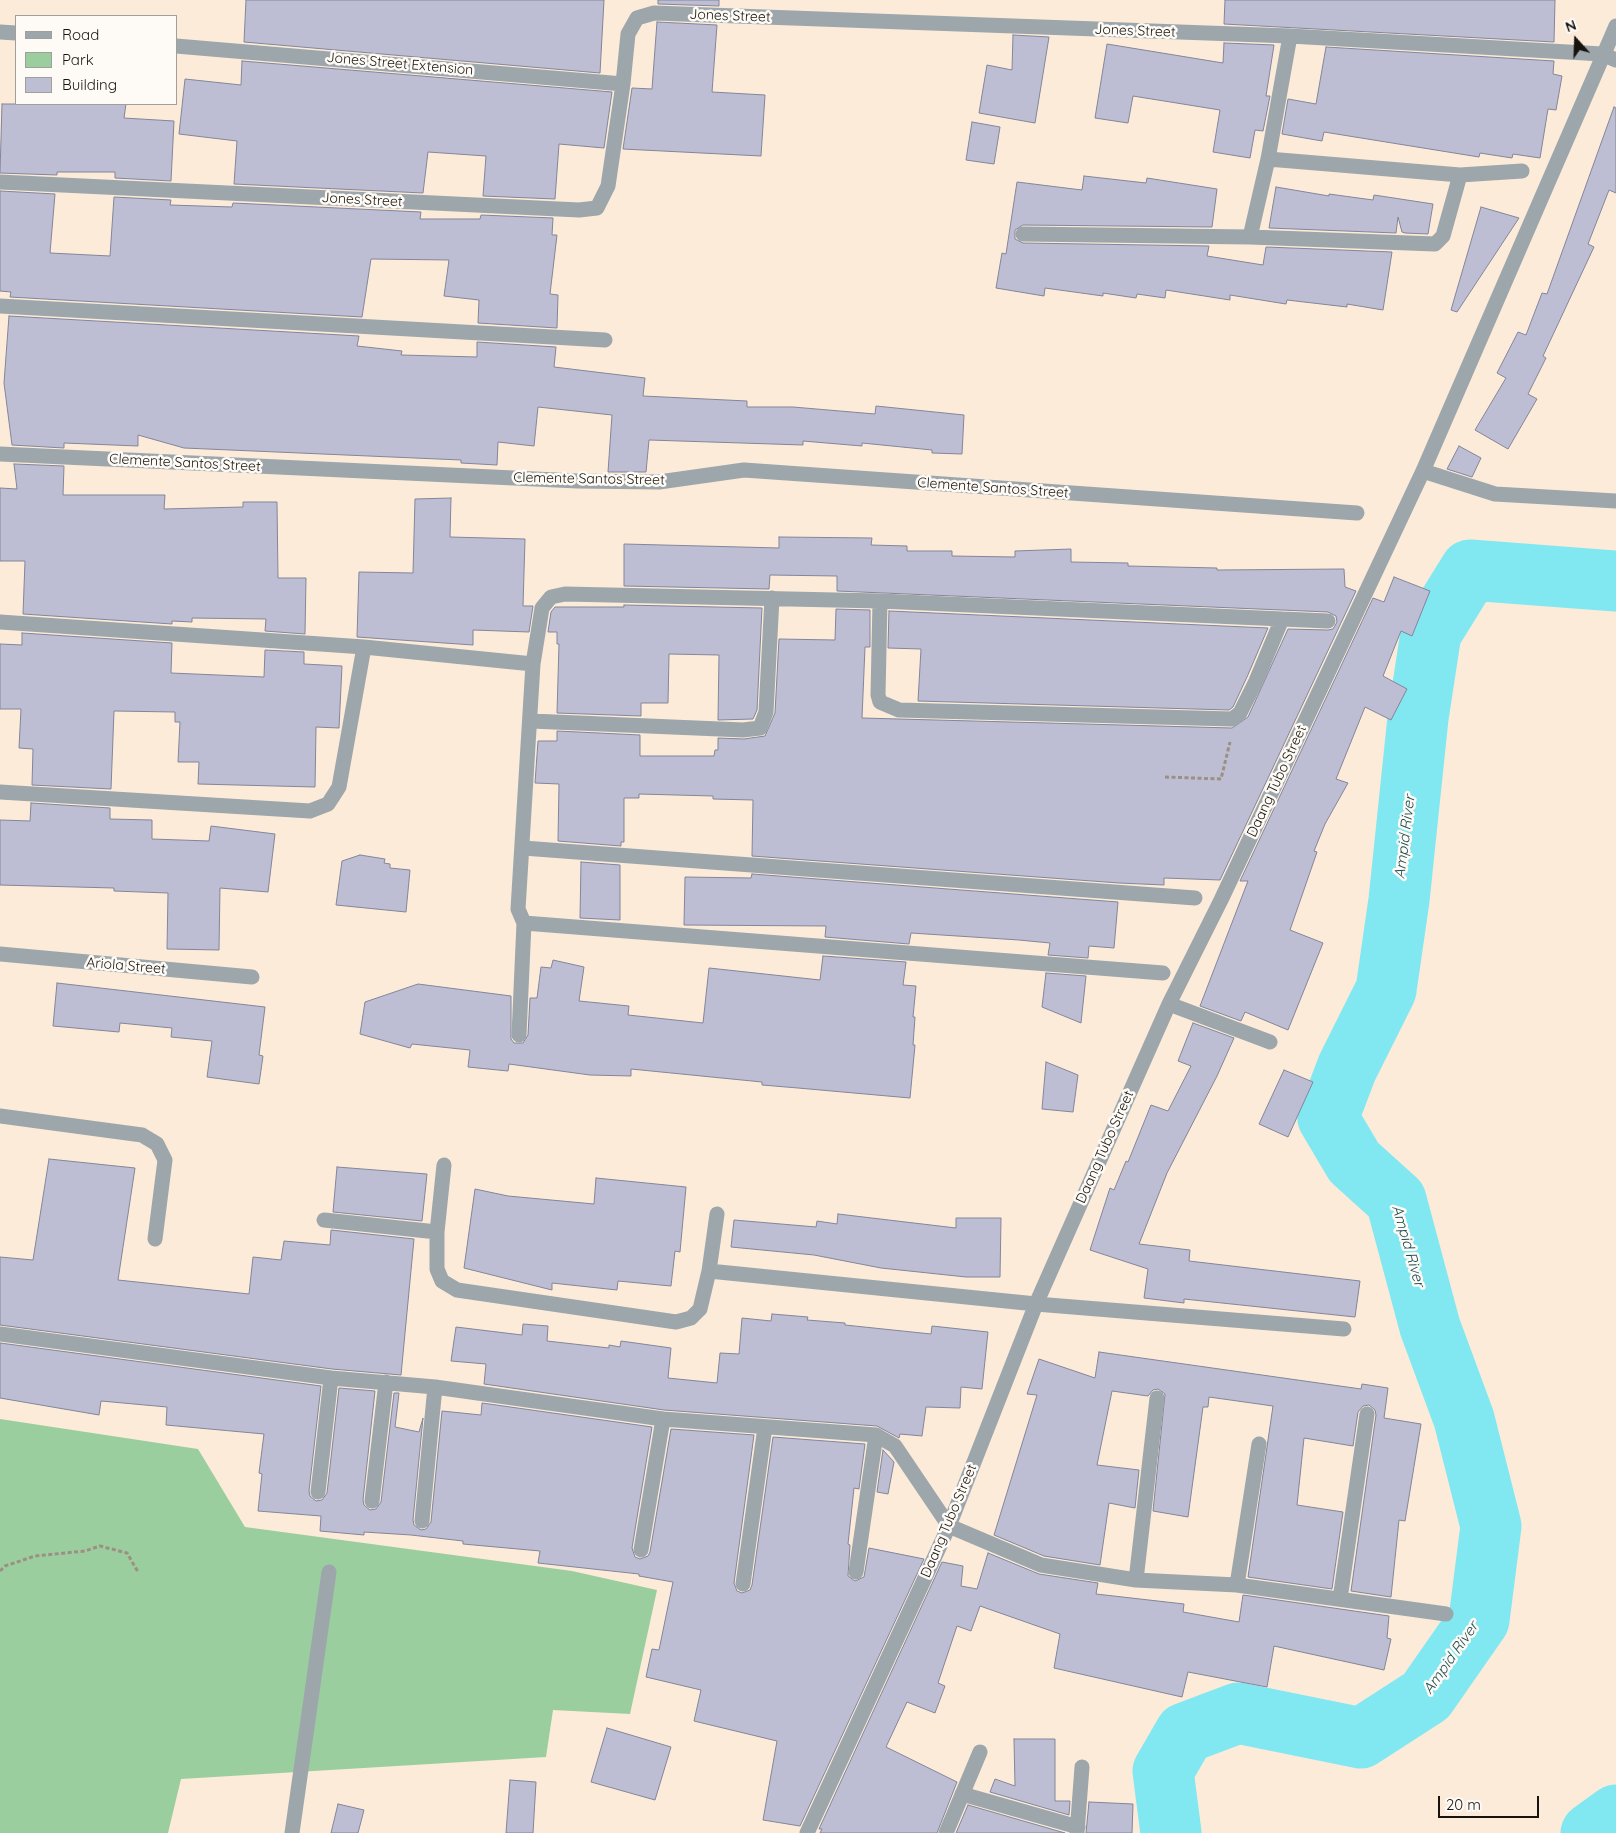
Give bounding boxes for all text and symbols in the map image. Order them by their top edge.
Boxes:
street label: Jones Street [689,6,771,26]
legend [15,15,178,105]
north arrow [1551,15,1601,65]
text: N [1563,16,1579,36]
street label: Jones Street [1094,21,1176,41]
text: Road [62,25,99,44]
street label: Jones Street Extension [326,49,474,79]
text: Park [62,50,94,69]
text: Building [62,75,117,94]
street label: Jones Street [321,189,403,211]
street label: Clemente Santos Street [109,451,261,475]
street label: Clemente Santos Street [513,469,665,489]
street label: Clemente Santos Street [917,474,1069,502]
street label: Daang Tubo Street [1244,722,1310,840]
water label: Ampid River [1391,794,1419,880]
street label: Ariola Street [86,954,166,978]
street label: Daang Tubo Street [1073,1088,1137,1206]
water label: Ampid River [1388,1203,1428,1289]
street label: Daang Tubo Street [918,1462,980,1580]
water label: Ampid River [1419,1618,1483,1698]
scale bar [1441,1786,1542,1818]
text: 20 m [1446,1795,1481,1814]

